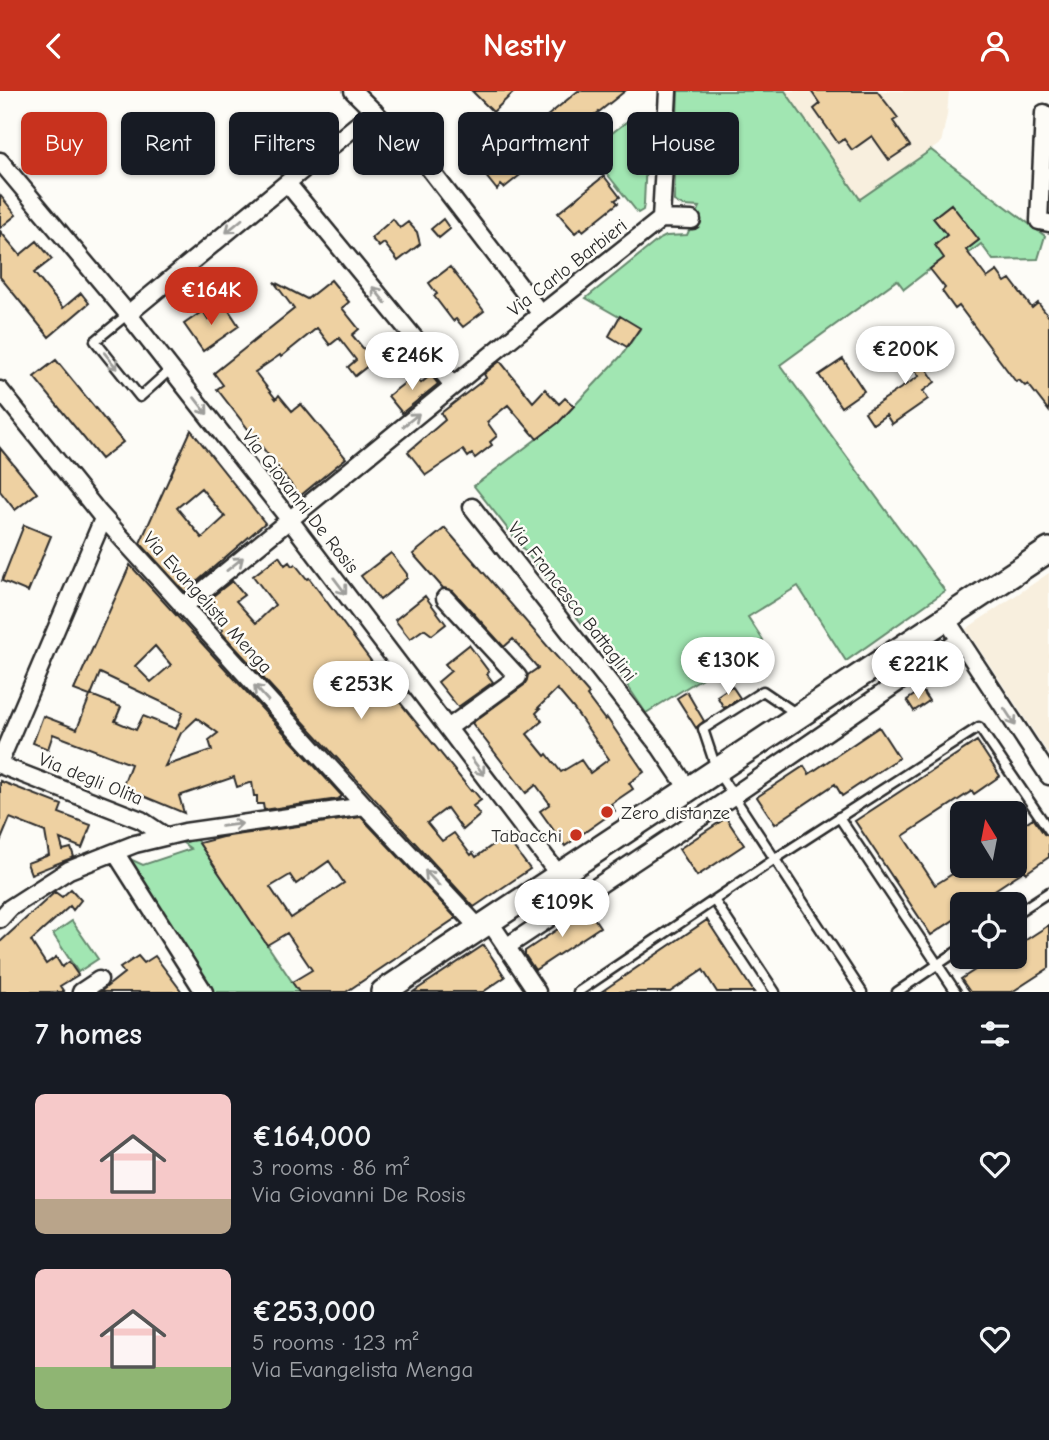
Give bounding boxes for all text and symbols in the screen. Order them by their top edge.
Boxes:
icon: back [35,27,73,65]
text: Nestly [483,27,566,64]
icon: person [976,27,1014,65]
chip: Buy [21,112,107,175]
chip: Rent [121,112,215,175]
chip: Filters [229,112,339,175]
chip: New [353,112,444,175]
chip: Apartment [458,112,613,175]
chip: House [627,112,739,175]
street label: Via Carlo Barbieri [504,214,632,321]
one-way arrow [226,218,244,234]
pin: €164K [162,267,260,327]
text: €164K [181,276,241,303]
one-way arrow [371,286,386,304]
pin: €200K [856,327,954,386]
pin: €246K [363,333,461,392]
text: €200K [872,335,938,362]
text: €246K [381,341,443,368]
one-way arrow [103,352,119,370]
one-way arrow [193,397,208,415]
one-way arrow [402,412,420,427]
street label: Via Giovanni De Rosis [237,425,363,578]
street label: Via Francesco Battaglini [503,518,641,686]
street label: Via Evangelista Menga [138,527,277,678]
one-way arrow [226,556,244,571]
one-way arrow [333,576,347,595]
pin: €130K [679,637,777,697]
pin: €221K [869,641,967,701]
text: €130K [697,646,759,673]
text: €221K [888,650,948,677]
pin: €253K [312,661,410,721]
text: €253K [329,670,393,697]
one-way arrow [253,685,270,702]
one-way arrow [1003,707,1018,726]
street label: Via degli Olita [35,748,146,810]
one-way arrow [470,758,485,776]
north arrow [950,801,1027,879]
map controls [950,801,1027,969]
place label: Zero distanze [621,802,730,824]
marker: Zero distanze [599,804,615,820]
one-way arrow [220,818,243,831]
place label: Tabacchi [491,825,562,847]
marker: Tabacchi [568,827,584,843]
one-way arrow [424,870,441,887]
pin: €109K [513,879,611,939]
text: €109K [530,888,594,915]
button: locate [950,892,1027,969]
icon: filters [976,1015,1014,1053]
text: 7 homes [35,1017,142,1052]
text: €164,000 [252,1119,371,1154]
icon: home [91,1122,175,1206]
icon: heart [976,1145,1014,1183]
text: 3 rooms · 86 m² [252,1154,409,1181]
text: Via Giovanni De Rosis [252,1181,466,1208]
text: €253,000 [252,1294,376,1329]
icon: home [91,1297,175,1381]
icon: heart [976,1320,1014,1358]
text: 5 rooms · 123 m² [252,1329,418,1356]
text: Via Evangelista Menga [252,1356,473,1383]

